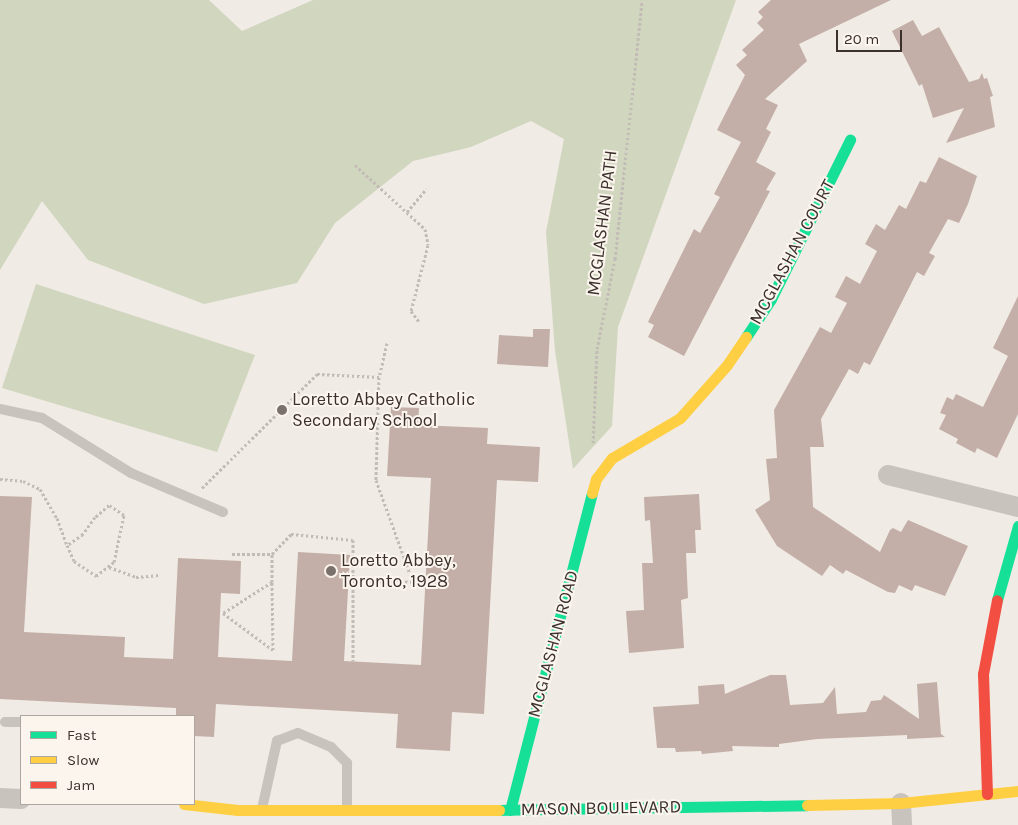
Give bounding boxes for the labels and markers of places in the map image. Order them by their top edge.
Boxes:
place label: Loretto Abbey Catholic Secondary School [292,389,475,432]
marker: Loretto Abbey Catholic Secondary School [276,404,288,416]
place label: Loretto Abbey, Toronto, 1928 [341,550,456,592]
marker: Loretto Abbey, Toronto, 1928 [325,565,337,577]

